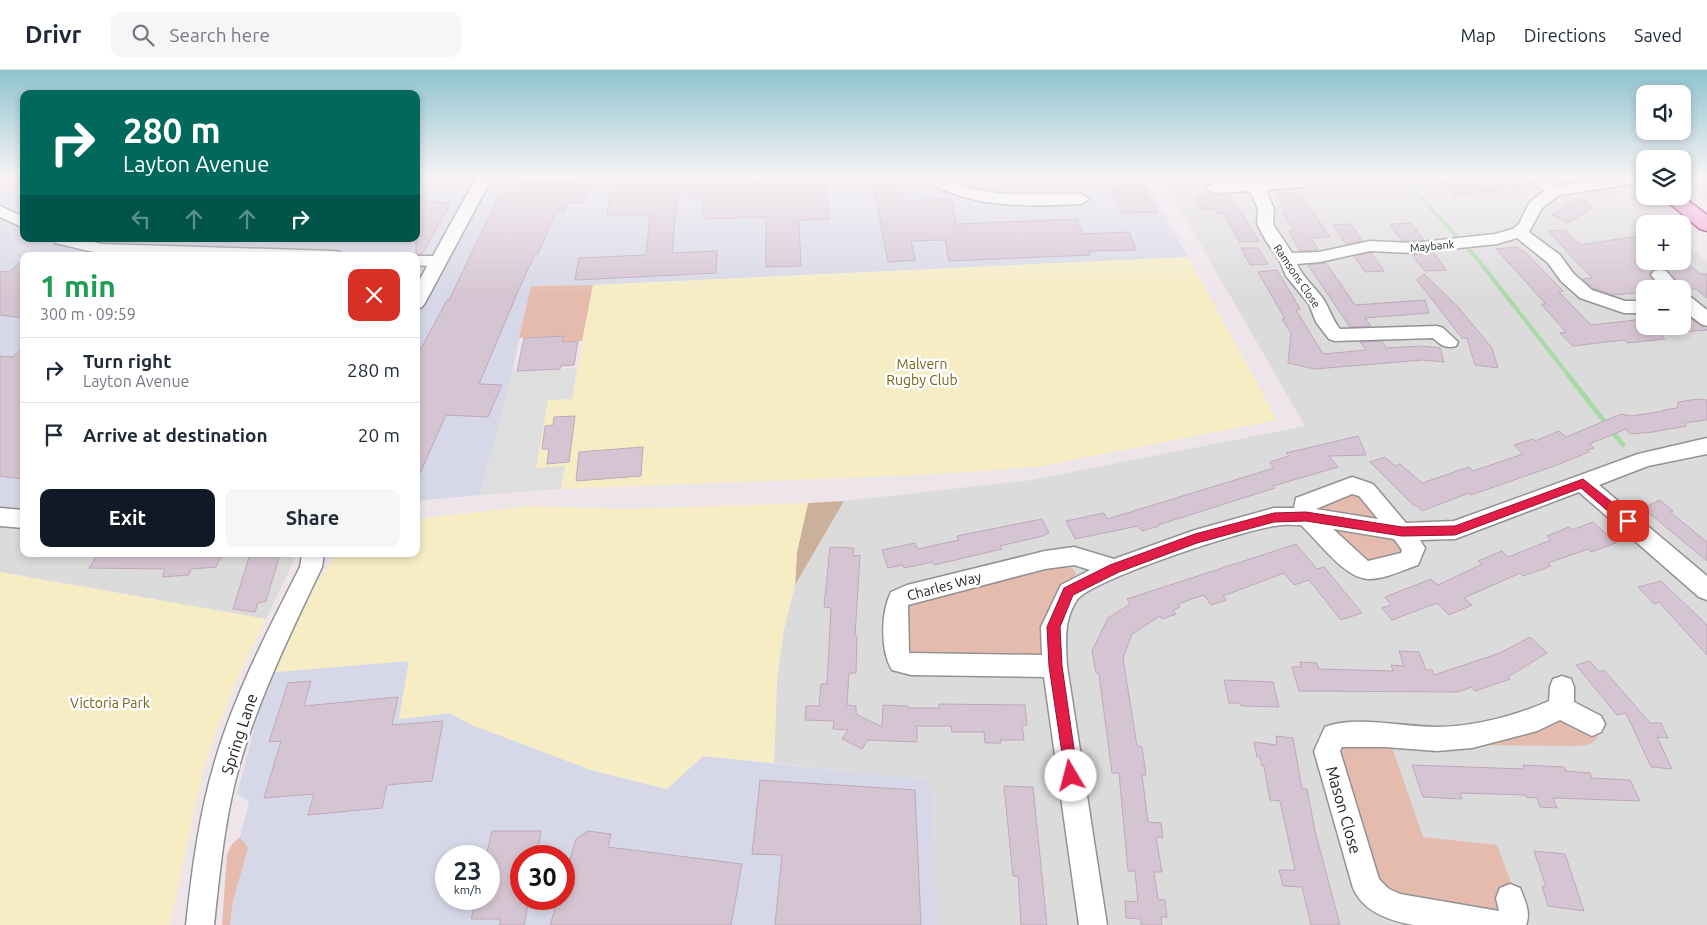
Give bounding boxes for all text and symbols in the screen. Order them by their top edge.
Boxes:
search box [111,12,461,57]
text: Drivr [25,21,81,48]
icon: search [129,21,157,49]
text: Search here [169,24,270,46]
text: Map [1460,25,1496,45]
text: Directions [1524,25,1606,45]
text: Saved [1634,25,1682,45]
map controls [1636,85,1691,335]
button: sound [1636,85,1691,140]
icon: right [40,110,105,175]
text: 280 m [123,110,221,150]
button: layers [1636,150,1691,205]
text: Layton Avenue [123,151,269,176]
icon: left [127,205,155,233]
icon: ahead [180,205,208,233]
icon: ahead [233,205,261,233]
icon: right [286,205,314,233]
button: + [1636,215,1691,270]
street label: Maybank [1409,238,1455,254]
street label: Ramsons Close [1271,242,1323,310]
text: 1 min [40,269,116,303]
button: close [348,269,400,321]
button: − [1636,280,1691,335]
text: 300 m · 09:59 [40,305,136,323]
text: Turn right [83,350,171,372]
icon: right [40,356,68,384]
park label: Malvern Rugby Club [886,356,958,388]
text: 280 m [347,359,400,381]
text: Layton Avenue [83,372,189,390]
icon: arrive [40,421,68,449]
text: Arrive at destination [83,424,268,446]
text: 20 m [358,424,400,446]
button: Exit [40,489,215,547]
button: Share [225,489,400,547]
pin [1607,500,1649,542]
icon: arrive [1614,507,1642,535]
street label: Charles Way [905,568,983,604]
street label: Spring Lane [217,691,261,777]
park label: Victoria Park [70,695,150,711]
position arrow [1044,749,1096,801]
street label: Mason Close [1323,764,1365,856]
speed limit sign: 30 [510,845,575,910]
text: 23 [453,857,482,885]
text: km/h [454,883,481,896]

